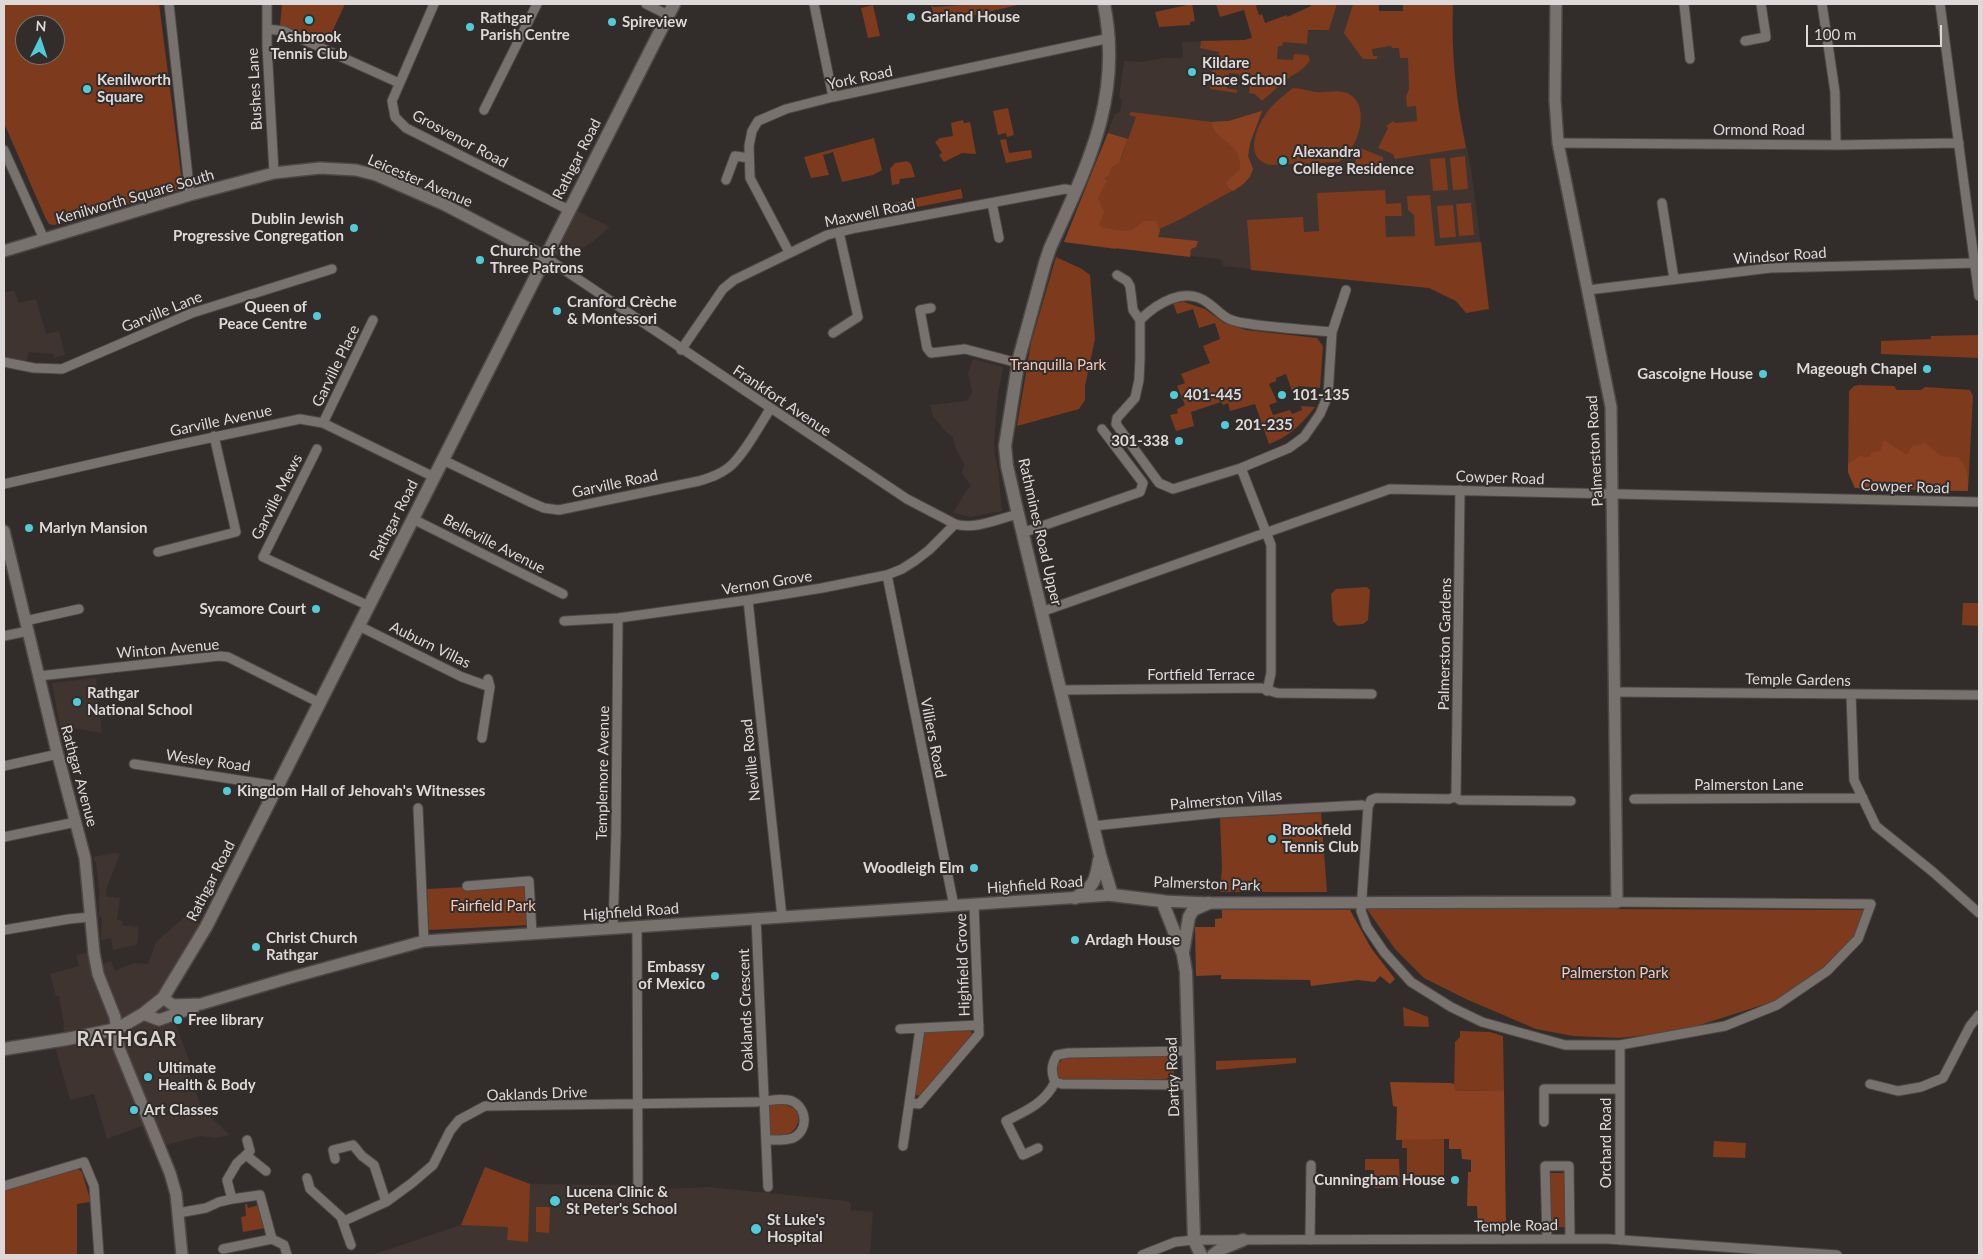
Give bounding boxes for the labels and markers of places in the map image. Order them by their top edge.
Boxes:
place label: Garland House [921,8,1020,26]
place label: Rathgar Parish Centre [480,9,570,44]
marker: Garland House [905,11,917,23]
place label: Spireview [622,13,687,31]
marker: Ashbrook Tennis Club [303,14,315,26]
marker: Spireview [606,16,618,28]
marker: Rathgar Parish Centre [464,21,476,33]
place label: Ashbrook Tennis Club [271,28,347,63]
place label: Kildare Place School [1202,54,1286,89]
marker: Kildare Place School [1186,66,1198,78]
place label: Kenilworth Square [97,71,171,106]
marker: Kenilworth Square [81,83,93,95]
place label: Alexandra College Residence [1293,143,1414,178]
marker: Alexandra College Residence [1277,155,1289,167]
place label: Dublin Jewish Progressive Congregation [173,210,344,245]
marker: Dublin Jewish Progressive Congregation [348,222,360,234]
place label: Church of the Three Patrons [490,242,584,277]
marker: Church of the Three Patrons [474,254,486,266]
place label: Cranford Crèche & Montessori [567,293,677,328]
place label: Queen of Peace Centre [219,298,307,333]
marker: Cranford Crèche & Montessori [551,305,563,317]
marker: Queen of Peace Centre [311,310,323,322]
place label: Mageough Chapel [1796,360,1917,378]
marker: Mageough Chapel [1921,363,1933,375]
place label: Gascoigne House [1637,365,1753,383]
marker: Gascoigne House [1757,368,1769,380]
place label: 401-445 [1184,386,1242,404]
place label: 101-135 [1292,386,1350,404]
marker: 401-445 [1168,389,1180,401]
marker: 101-135 [1276,389,1288,401]
place label: 201-235 [1235,416,1293,434]
marker: 201-235 [1219,419,1231,431]
place label: 301-338 [1111,432,1169,450]
marker: 301-338 [1173,435,1185,447]
place label: Marlyn Mansion [39,519,147,537]
marker: Marlyn Mansion [23,522,35,534]
place label: Sycamore Court [199,600,306,618]
marker: Sycamore Court [310,603,322,615]
place label: Rathgar National School [87,684,192,719]
marker: Rathgar National School [71,696,83,708]
place label: Kingdom Hall of Jehovah's Witnesses [237,782,485,800]
marker: Kingdom Hall of Jehovah's Witnesses [221,785,233,797]
place label: Brookfield Tennis Club [1282,821,1359,856]
marker: Brookfield Tennis Club [1266,833,1278,845]
place label: Woodleigh Elm [863,859,964,877]
marker: Woodleigh Elm [968,862,980,874]
place label: Christ Church Rathgar [266,929,358,964]
place label: Ardagh House [1085,931,1180,949]
marker: Ardagh House [1069,934,1081,946]
marker: Christ Church Rathgar [250,941,262,953]
place label: Embassy of Mexico [638,958,705,993]
marker: Embassy of Mexico [709,970,721,982]
place label: Free library [188,1011,264,1029]
marker: Free library [172,1014,184,1026]
place label: Ultimate Health & Body [158,1059,256,1094]
marker: Ultimate Health & Body [142,1071,154,1083]
place label: Art Classes [144,1101,218,1119]
marker: Art Classes [128,1104,140,1116]
place label: Cunningham House [1314,1171,1445,1189]
marker: Cunningham House [1449,1174,1461,1186]
place label: Lucena Clinic & St Peter's School [566,1183,677,1218]
marker: Lucena Clinic & St Peter's School [548,1194,562,1208]
place label: St Luke's Hospital [767,1211,825,1246]
marker: St Luke's Hospital [749,1222,763,1236]

